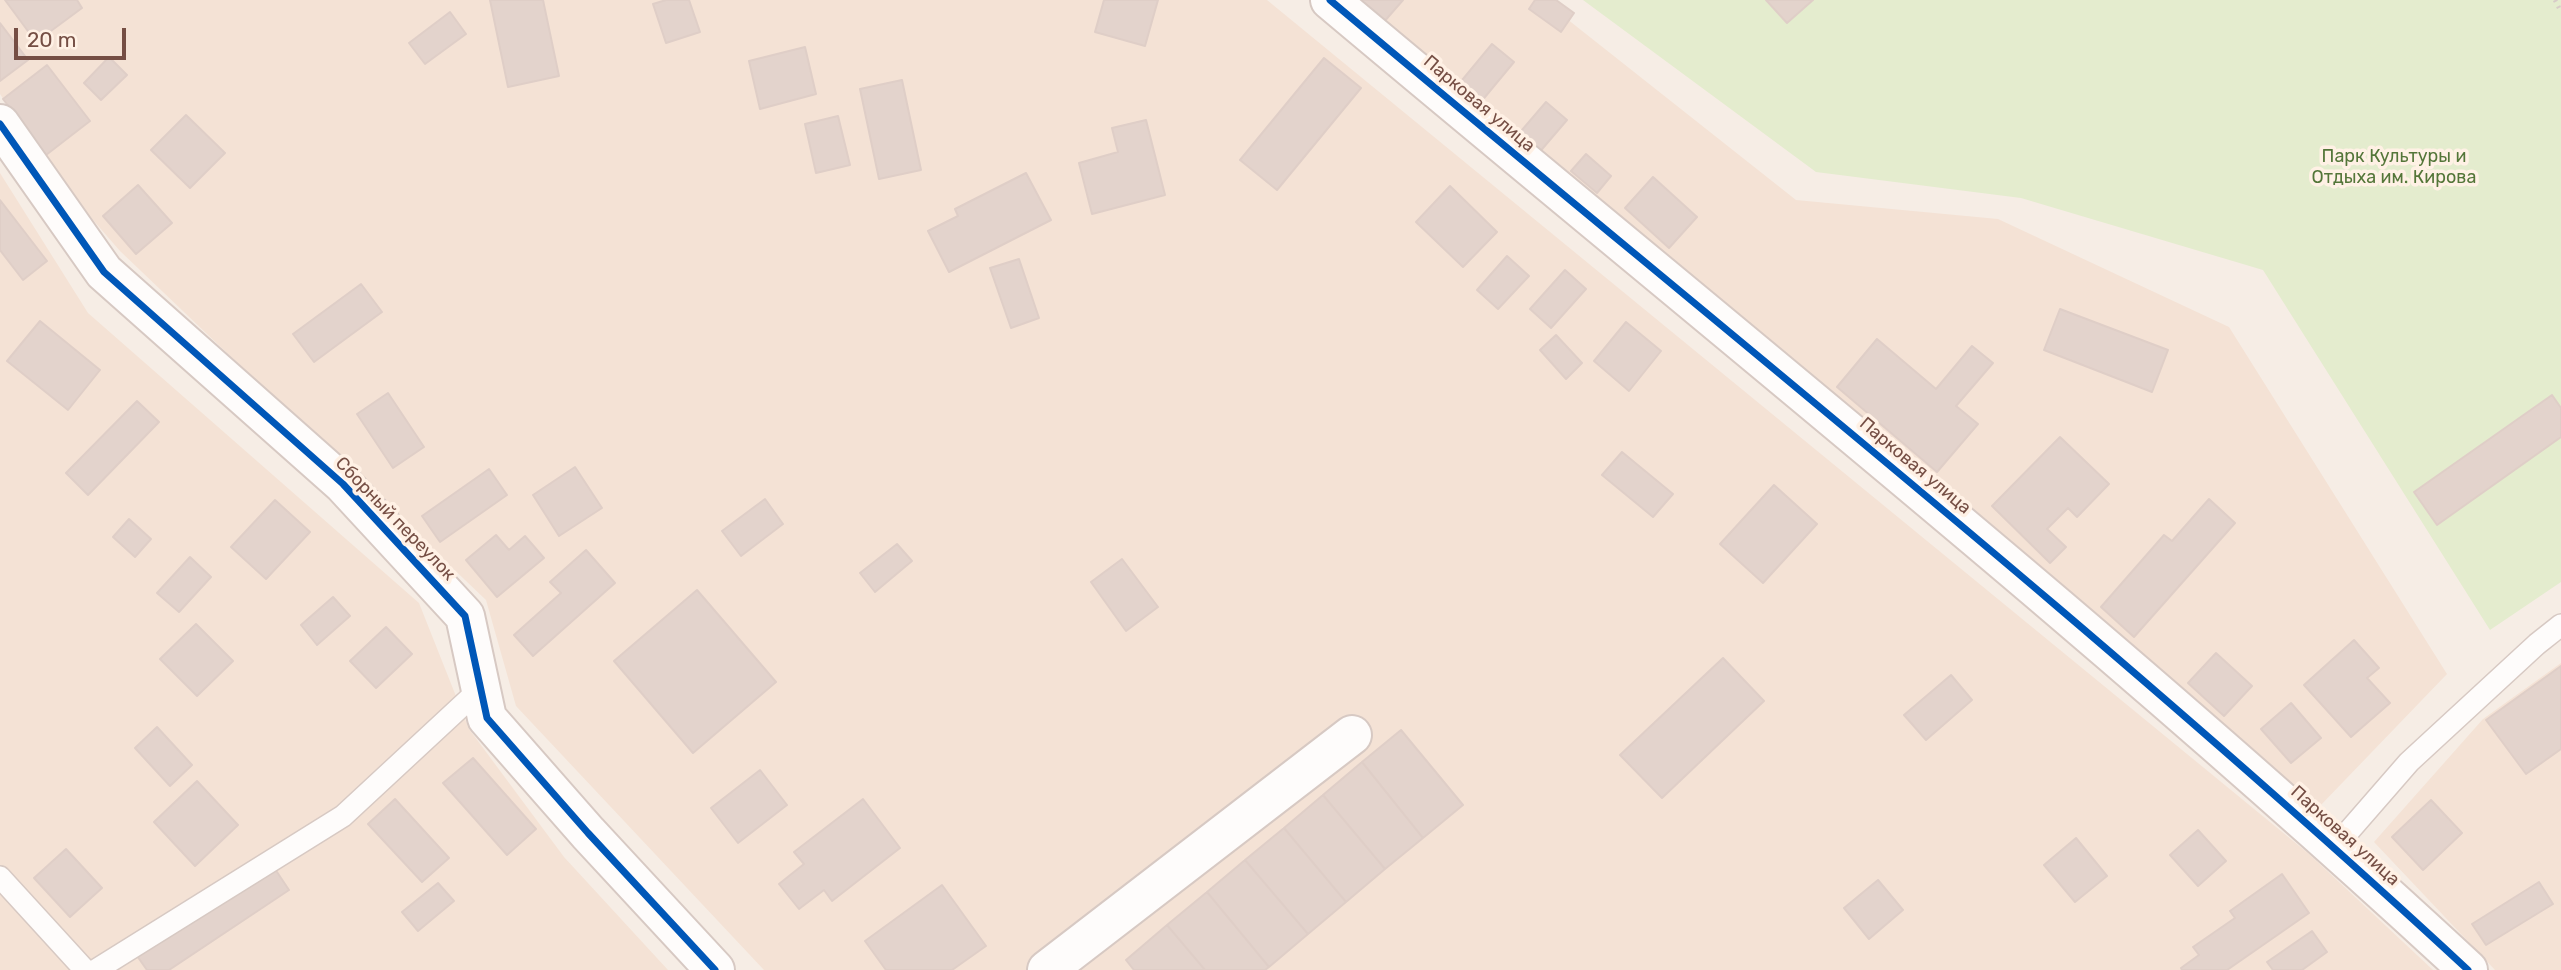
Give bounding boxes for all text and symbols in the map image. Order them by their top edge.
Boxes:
scale bar [18,14,130,58]
text: 20 m [27,27,76,52]
street label: Парковая улица [1419,51,1539,157]
park label: Парк Культуры и Отдыха им. Кирова [2312,146,2476,188]
street label: Парковая улица [1855,413,1975,519]
street label: Сборный переулок [330,453,460,585]
street label: Парковая улица [2286,781,2404,891]

